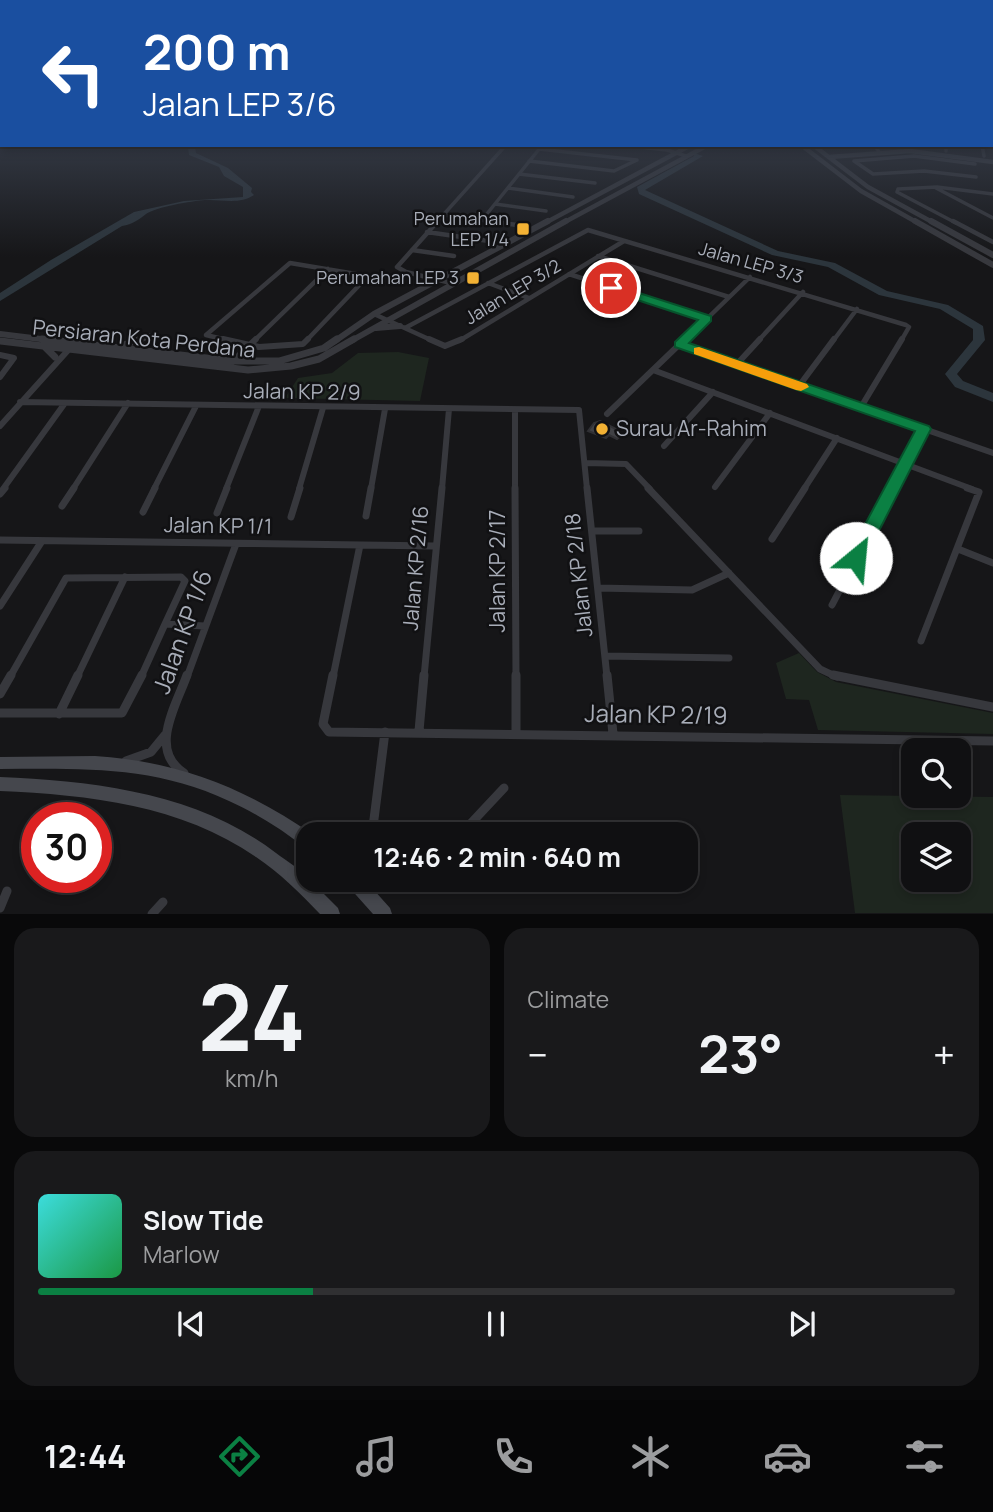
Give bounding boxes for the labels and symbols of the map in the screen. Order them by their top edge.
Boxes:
place label: Perumahan LEP 1/4 [414,206,509,251]
marker: Perumahan LEP 1/4 [515,221,531,237]
street label: Jalan LEP 3/3 [696,236,806,288]
street label: Jalan LEP 3/2 [460,253,565,329]
pin [581,258,641,318]
place label: Perumahan LEP 3 [316,265,459,289]
marker: Perumahan LEP 3 [465,270,481,286]
street label: Persiaran Kota Perdana [31,312,257,364]
street label: Jalan KP 2/9 [243,376,361,406]
place label: Surau Ar-Rahim [616,414,767,442]
marker: Surau Ar-Rahim [594,421,610,437]
street label: Jalan KP 2/16 [396,504,434,632]
street label: Jalan KP 1/1 [164,510,273,540]
street label: Jalan KP 2/17 [483,510,511,632]
street label: Jalan KP 2/18 [558,512,598,638]
position arrow [819,521,893,595]
street label: Jalan KP 1/6 [144,565,219,698]
street label: Jalan KP 2/19 [584,696,728,731]
speed limit sign: 30 [21,802,112,893]

